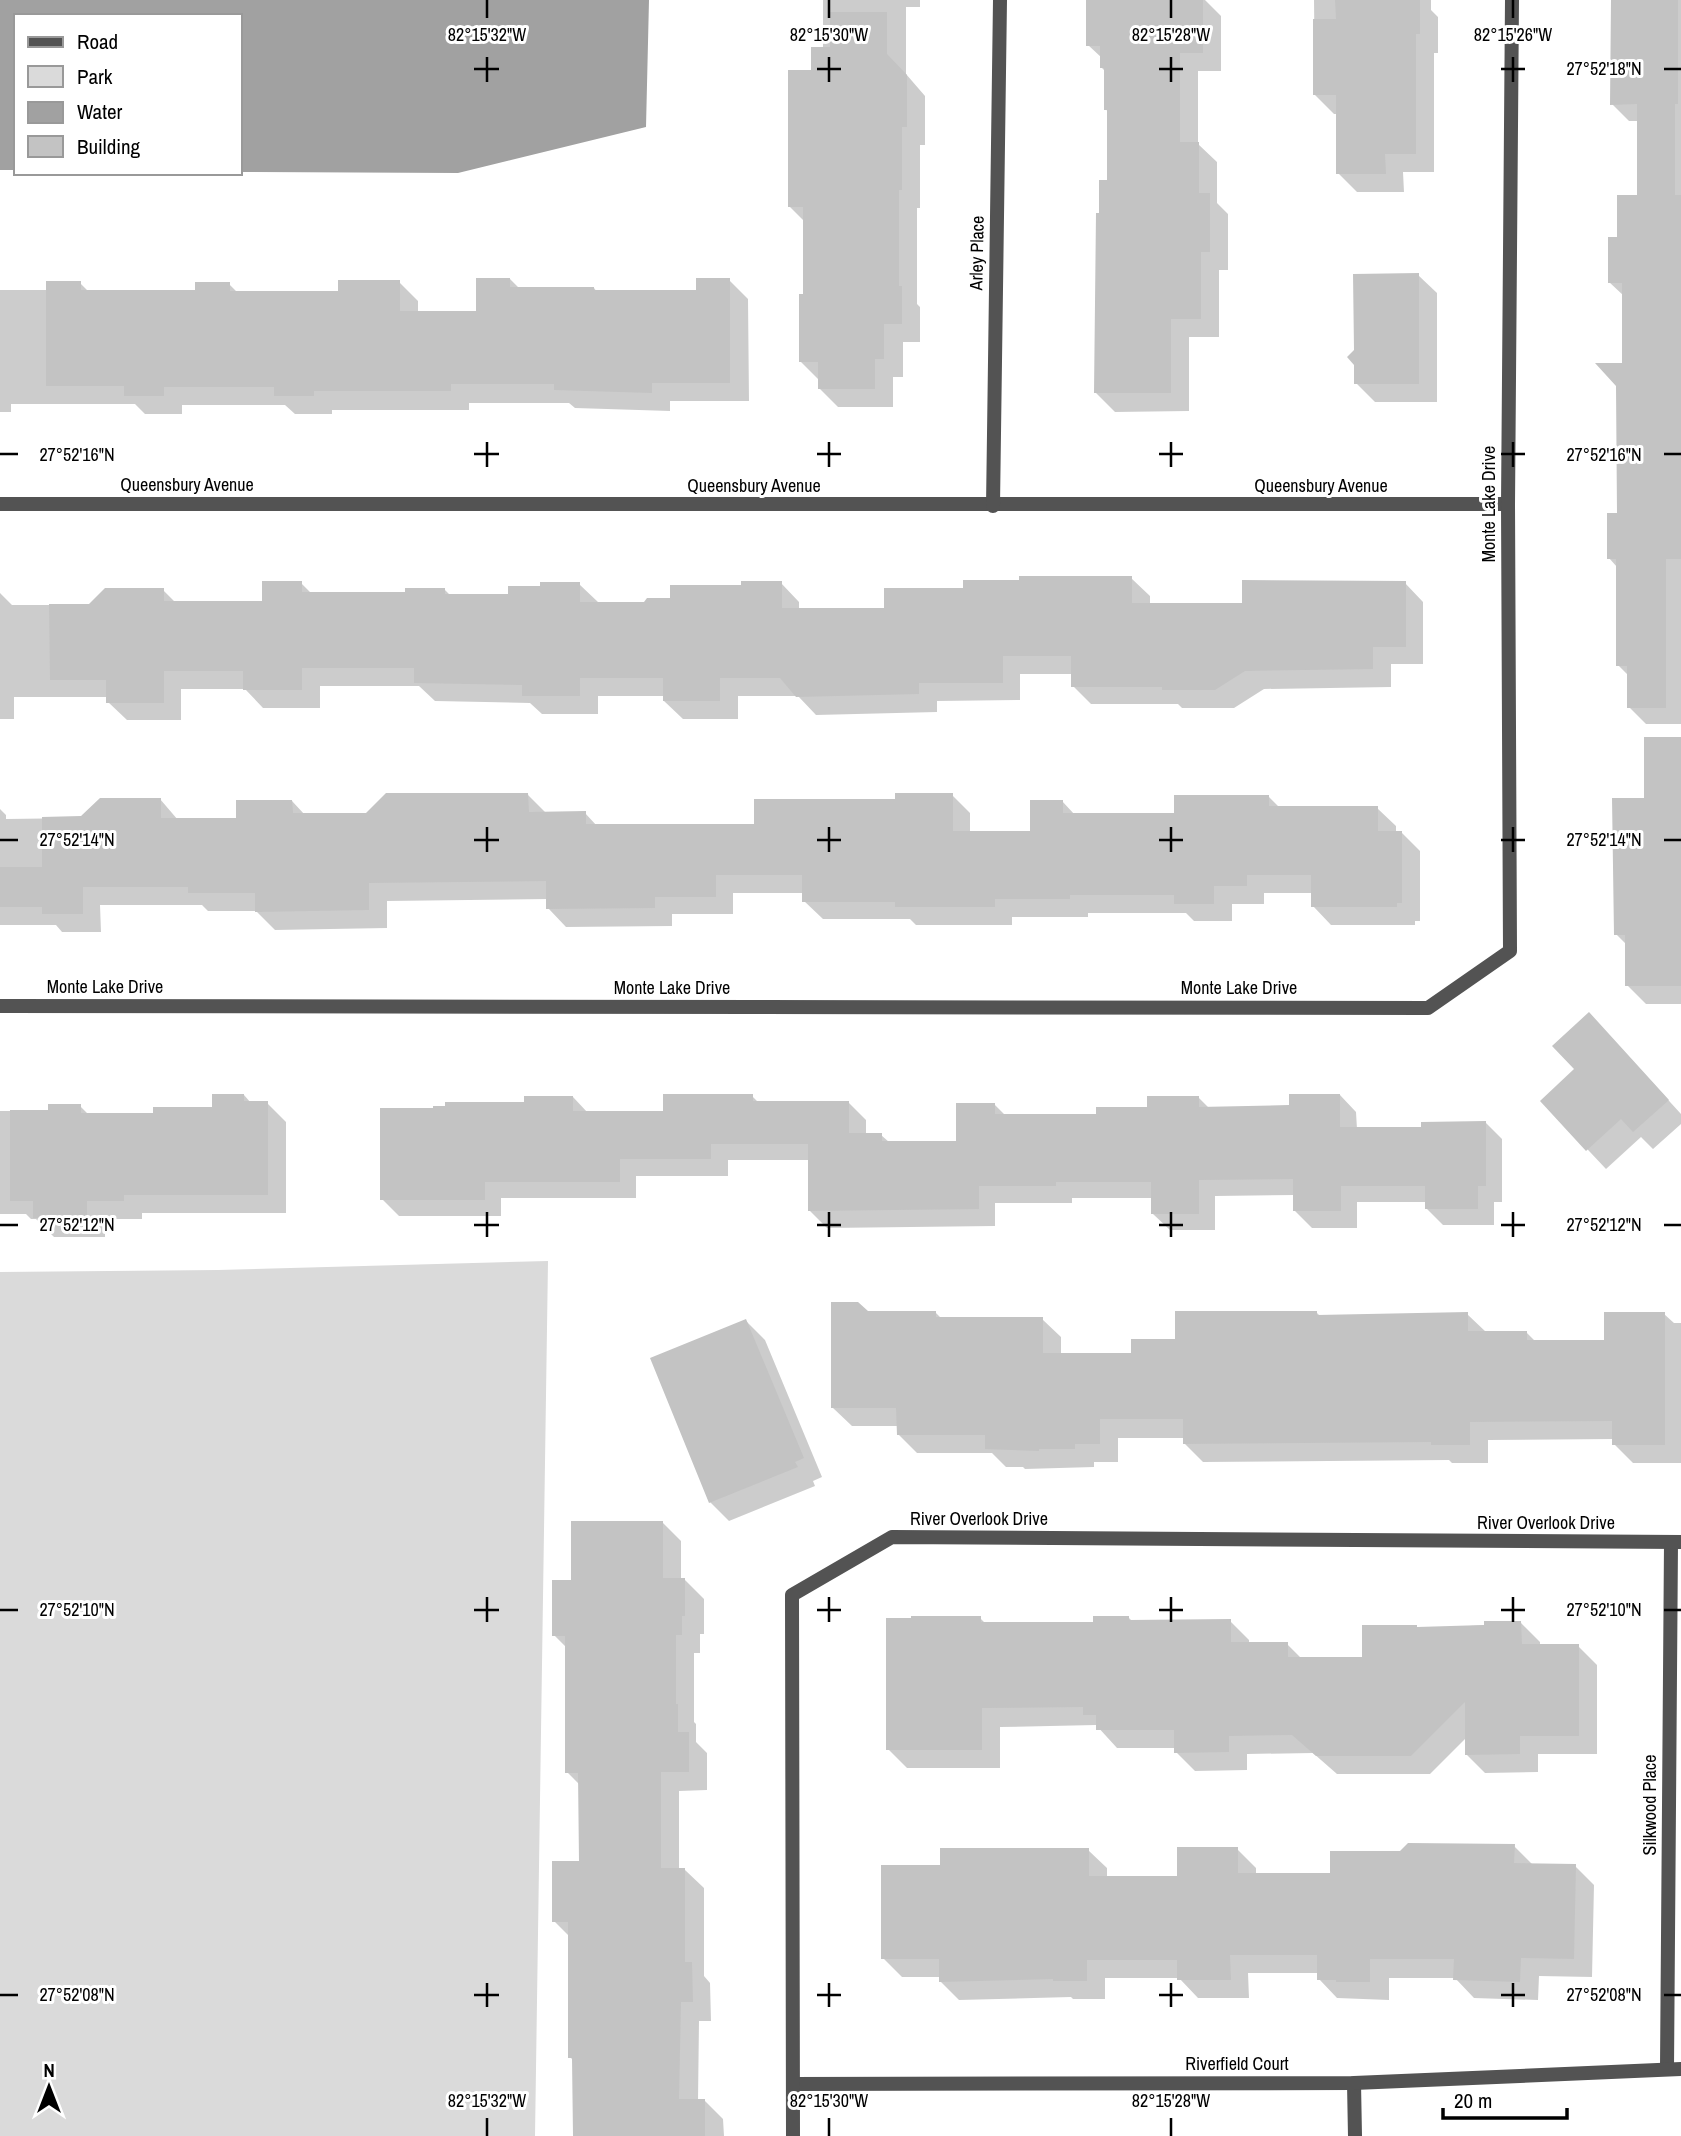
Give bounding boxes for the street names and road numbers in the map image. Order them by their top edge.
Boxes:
street label: Arley Place [963,215,990,292]
street label: Monte Lake Drive [1476,446,1501,562]
street label: Queensbury Avenue [120,472,254,497]
street label: Queensbury Avenue [687,473,821,498]
street label: Queensbury Avenue [1254,473,1388,498]
street label: Monte Lake Drive [47,974,163,999]
street label: Monte Lake Drive [614,975,730,1000]
street label: Monte Lake Drive [1181,975,1297,1000]
street label: River Overlook Drive [910,1506,1048,1531]
street label: River Overlook Drive [1477,1510,1615,1535]
street label: Silkwood Place [1637,1755,1662,1855]
street label: Riverfield Court [1185,2051,1289,2076]

